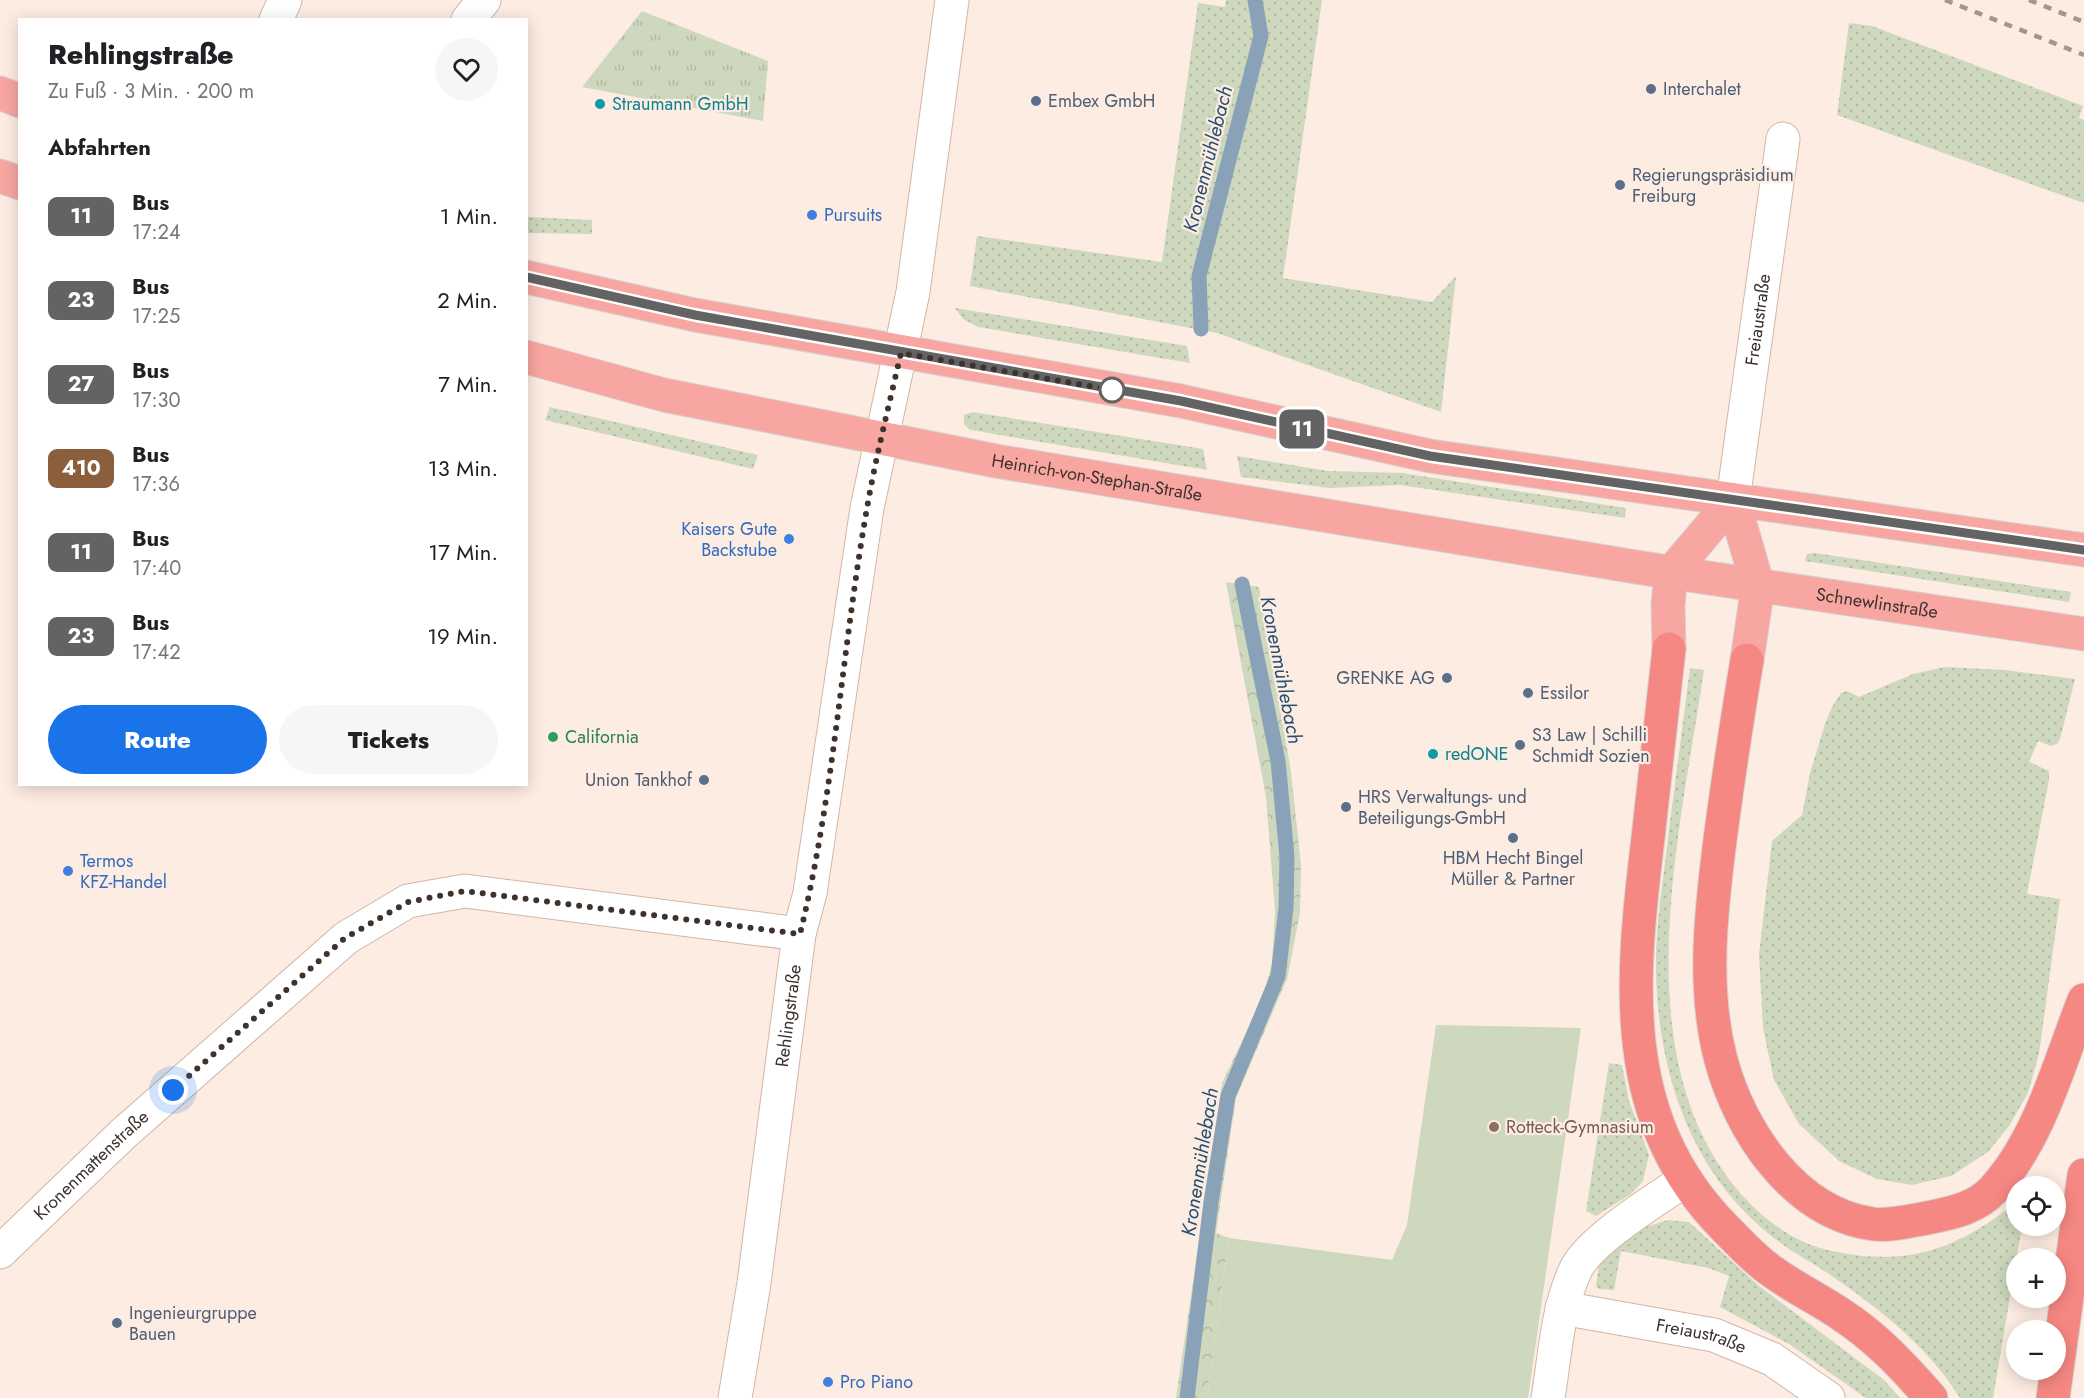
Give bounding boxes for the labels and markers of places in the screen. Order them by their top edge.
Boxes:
place label: Interchalet [1663,76,1741,102]
marker: Interchalet [1644,82,1658,96]
place label: Embex GmbH [1048,88,1155,114]
place label: Straumann GmbH [612,91,749,117]
marker: Embex GmbH [1029,94,1043,108]
marker: Straumann GmbH [593,97,607,111]
place label: Regierungspräsidium Freiburg [1632,162,1794,209]
marker: Regierungspräsidium Freiburg [1613,178,1627,192]
place label: Pursuits [824,202,882,228]
marker: Pursuits [805,208,819,222]
unlabelled marker [1099,377,1125,403]
place label: Kaisers Gute Backstube [681,516,777,563]
marker: Kaisers Gute Backstube [782,532,796,546]
place label: GRENKE AG [1336,665,1435,691]
marker: GRENKE AG [1440,671,1454,685]
place label: Essilor [1540,680,1590,706]
marker: Essilor [1521,686,1535,700]
place label: S3 Law | Schilli Schmidt Sozien [1532,722,1650,769]
place label: California [565,724,639,750]
marker: California [546,730,560,744]
marker: S3 Law | Schilli Schmidt Sozien [1513,738,1527,752]
place label: redONE [1445,741,1509,767]
marker: redONE [1426,747,1440,761]
place label: Union Tankhof [585,767,693,793]
marker: Union Tankhof [697,773,711,787]
place label: HRS Verwaltungs- und Beteiligungs-GmbH [1358,784,1527,831]
marker: HRS Verwaltungs- und Beteiligungs-GmbH [1339,800,1353,814]
marker: HBM Hecht Bingel Müller & Partner [1506,831,1520,845]
place label: HBM Hecht Bingel Müller & Partner [1443,845,1583,892]
place label: Termos KFZ-Handel [80,848,167,895]
marker: Termos KFZ-Handel [61,864,75,878]
place label: Rotteck-Gymnasium [1506,1114,1654,1140]
marker: Rotteck-Gymnasium [1487,1120,1501,1134]
place label: Ingenieurgruppe Bauen [129,1300,257,1347]
marker: Ingenieurgruppe Bauen [110,1316,124,1330]
place label: Pro Piano [840,1369,913,1395]
marker: Pro Piano [821,1375,835,1389]

